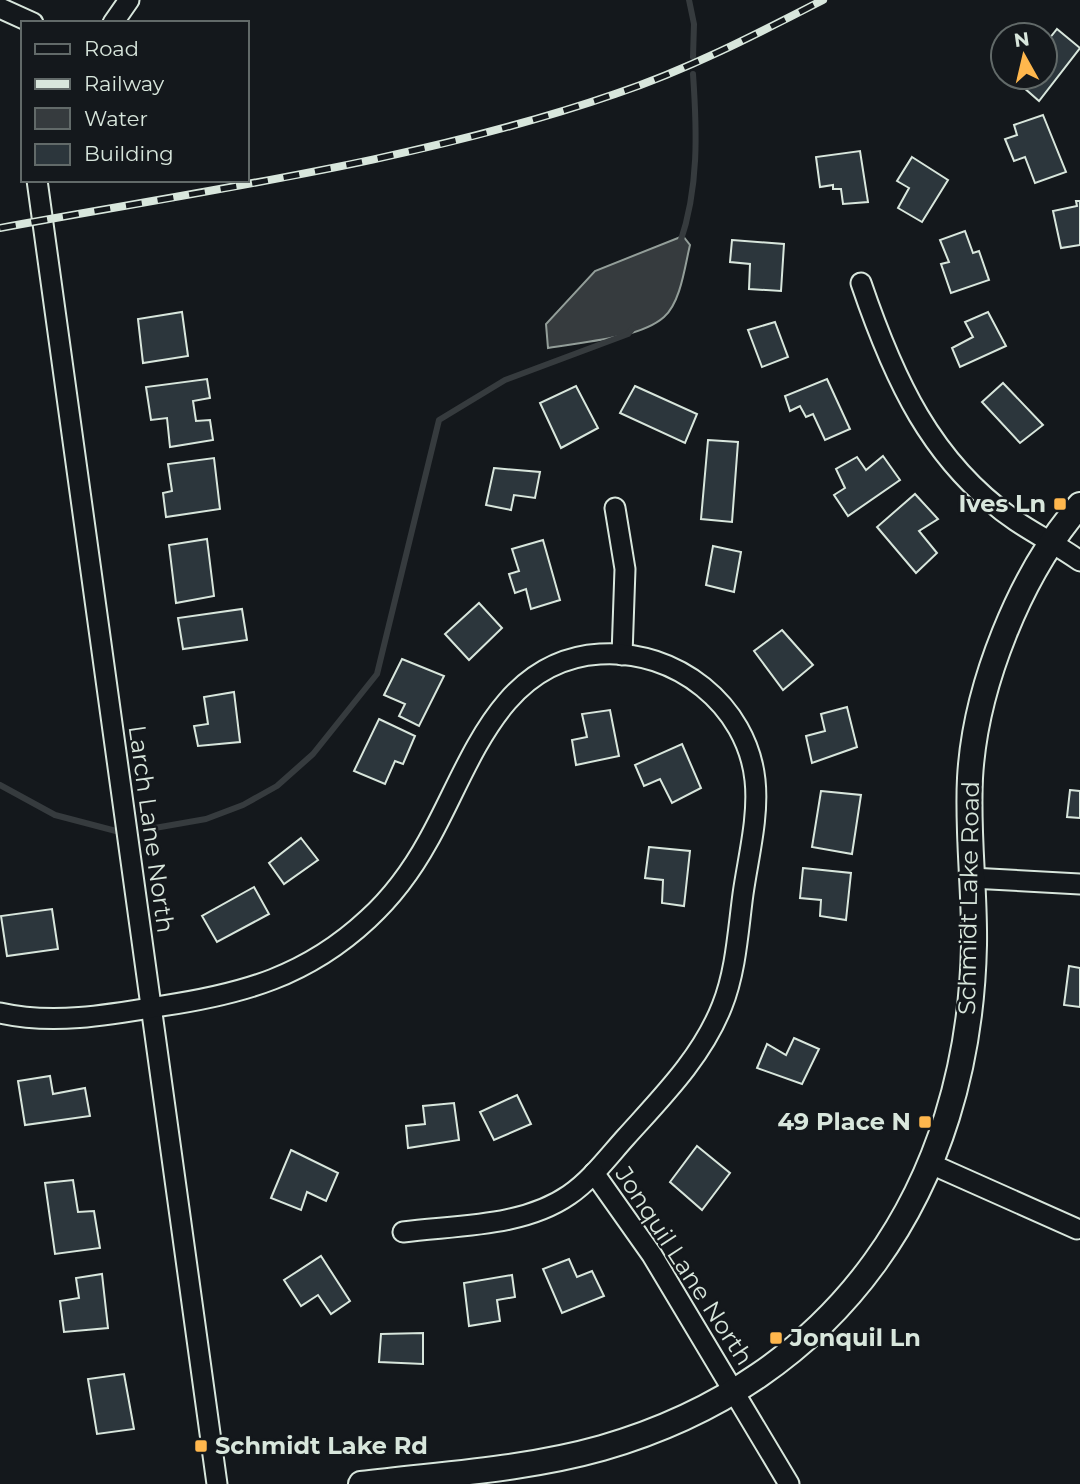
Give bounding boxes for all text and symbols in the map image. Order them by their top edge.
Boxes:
legend [21,21,248,182]
north arrow [989,21,1059,91]
text: N [1012,27,1031,52]
text: Road [84,36,139,61]
text: Railway [84,71,165,96]
text: Water [84,106,148,131]
text: Building [84,141,174,166]
place label: Ives Ln [958,489,1046,518]
marker: Ives Ln [1052,496,1068,512]
street label: Larch Lane North [123,723,180,935]
street label: Schmidt Lake Road [952,781,985,1015]
place label: 49 Place N [777,1107,911,1136]
marker: 49 Place N [917,1114,933,1130]
street label: Jonquil Lane North [609,1160,759,1370]
place label: Jonquil Ln [789,1323,921,1352]
marker: Jonquil Ln [768,1330,784,1346]
place label: Schmidt Lake Rd [215,1431,428,1460]
marker: Schmidt Lake Rd [193,1438,209,1454]

